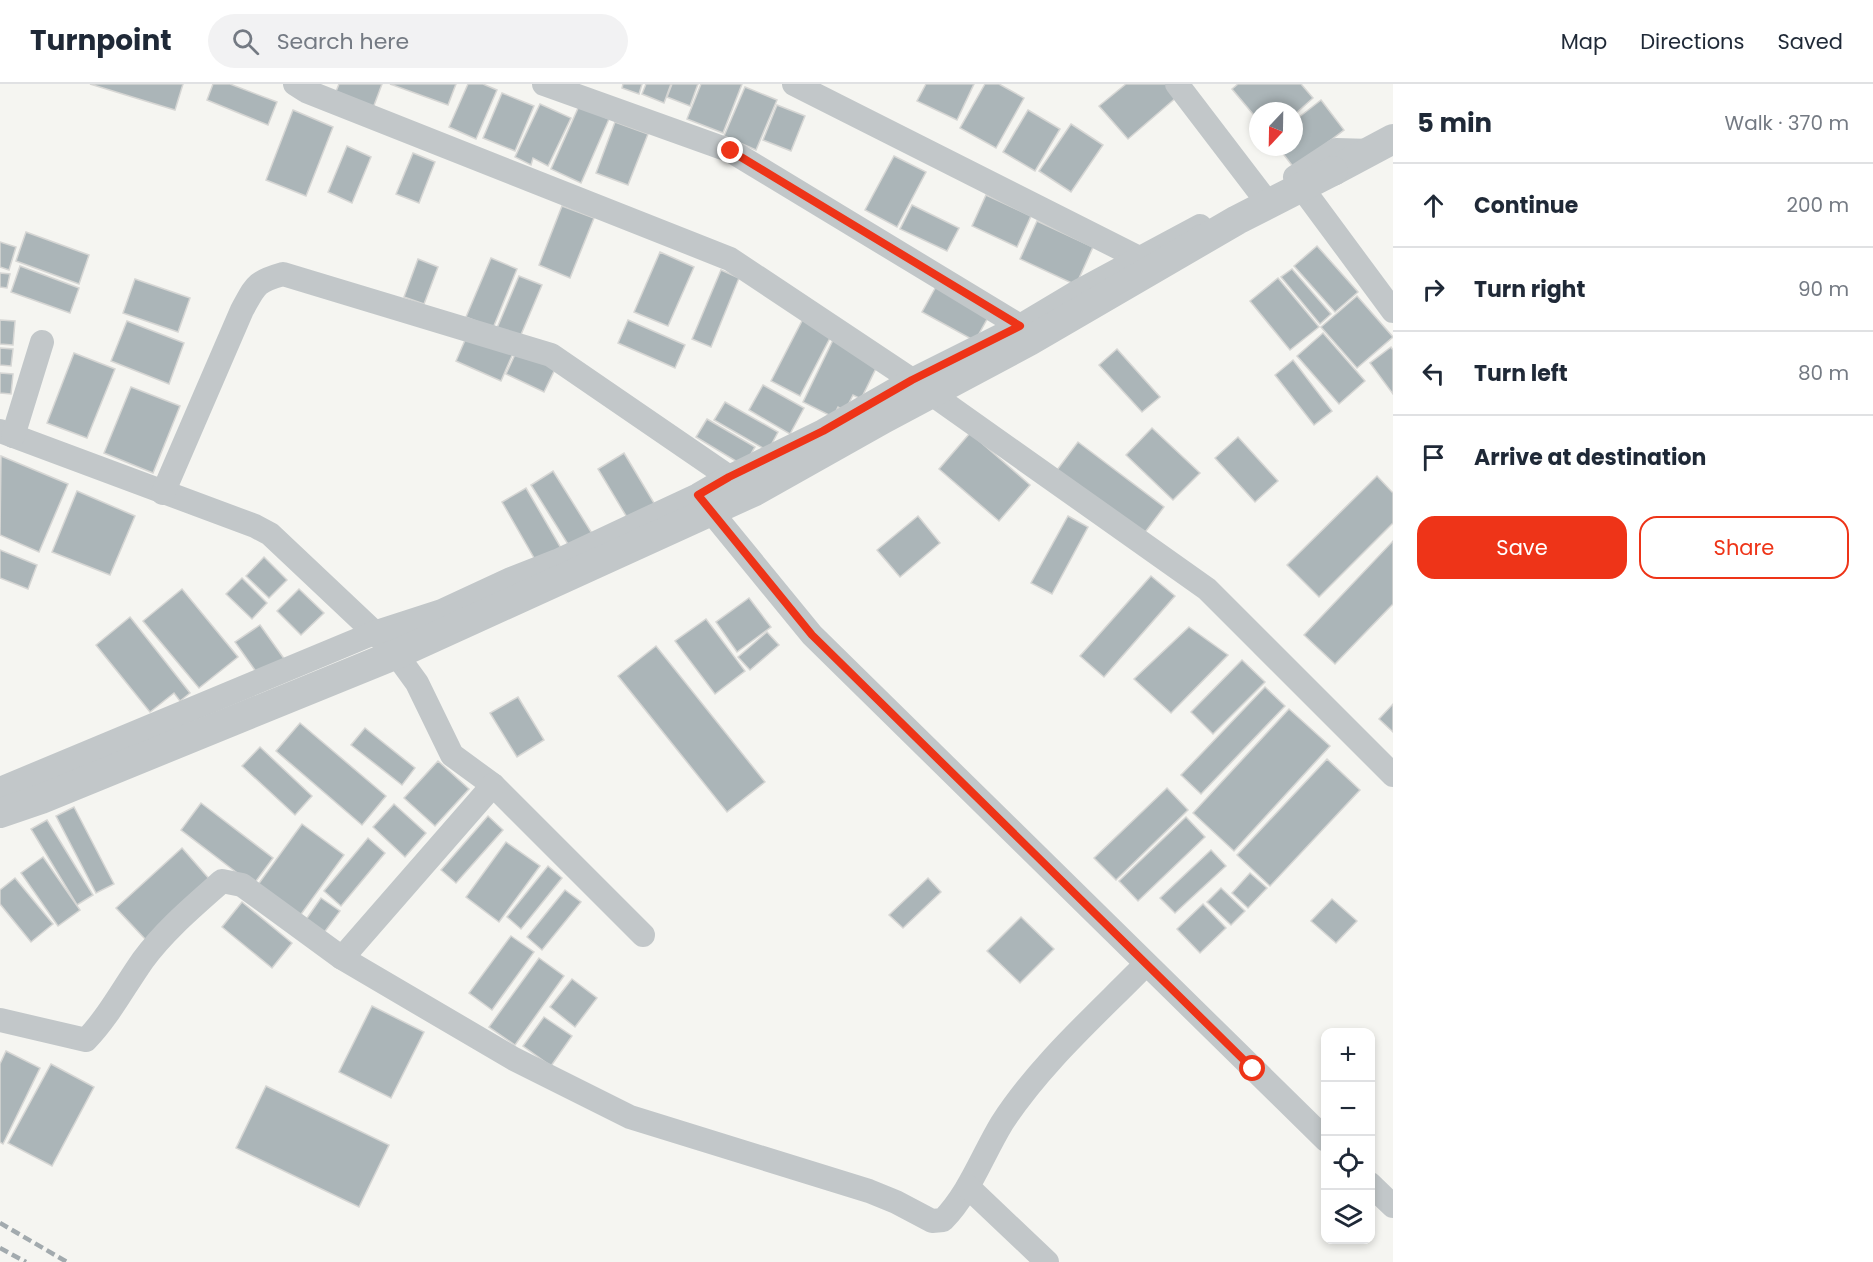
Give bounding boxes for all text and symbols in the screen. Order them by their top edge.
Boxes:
search box [208,14,628,68]
text: Turnpoint [30,21,172,60]
icon: search [229,25,262,58]
text: Search here [277,26,409,57]
text: Map [1561,27,1607,56]
text: Directions [1640,27,1744,56]
text: Saved [1777,27,1843,56]
north arrow [1249,102,1303,156]
text: 5 min [1417,105,1492,141]
text: Walk · 370 m [1725,109,1849,137]
route end [717,137,743,163]
icon: ahead [1417,189,1450,222]
text: Continue [1474,190,1578,221]
text: 200 m [1786,191,1849,219]
icon: right [1417,273,1450,306]
text: Turn right [1474,274,1585,305]
text: 90 m [1798,275,1849,303]
icon: left [1417,357,1450,390]
text: Turn left [1474,358,1568,389]
text: 80 m [1798,359,1849,387]
icon: arrive [1417,441,1450,474]
text: Arrive at destination [1474,442,1706,473]
button: Save [1417,516,1627,579]
button: Share [1639,516,1849,579]
map controls [1321,1028,1375,1244]
button: + [1321,1028,1375,1082]
route start [1239,1055,1265,1081]
button: − [1321,1082,1375,1136]
button: locate [1321,1136,1375,1190]
button: layers [1321,1190,1375,1244]

